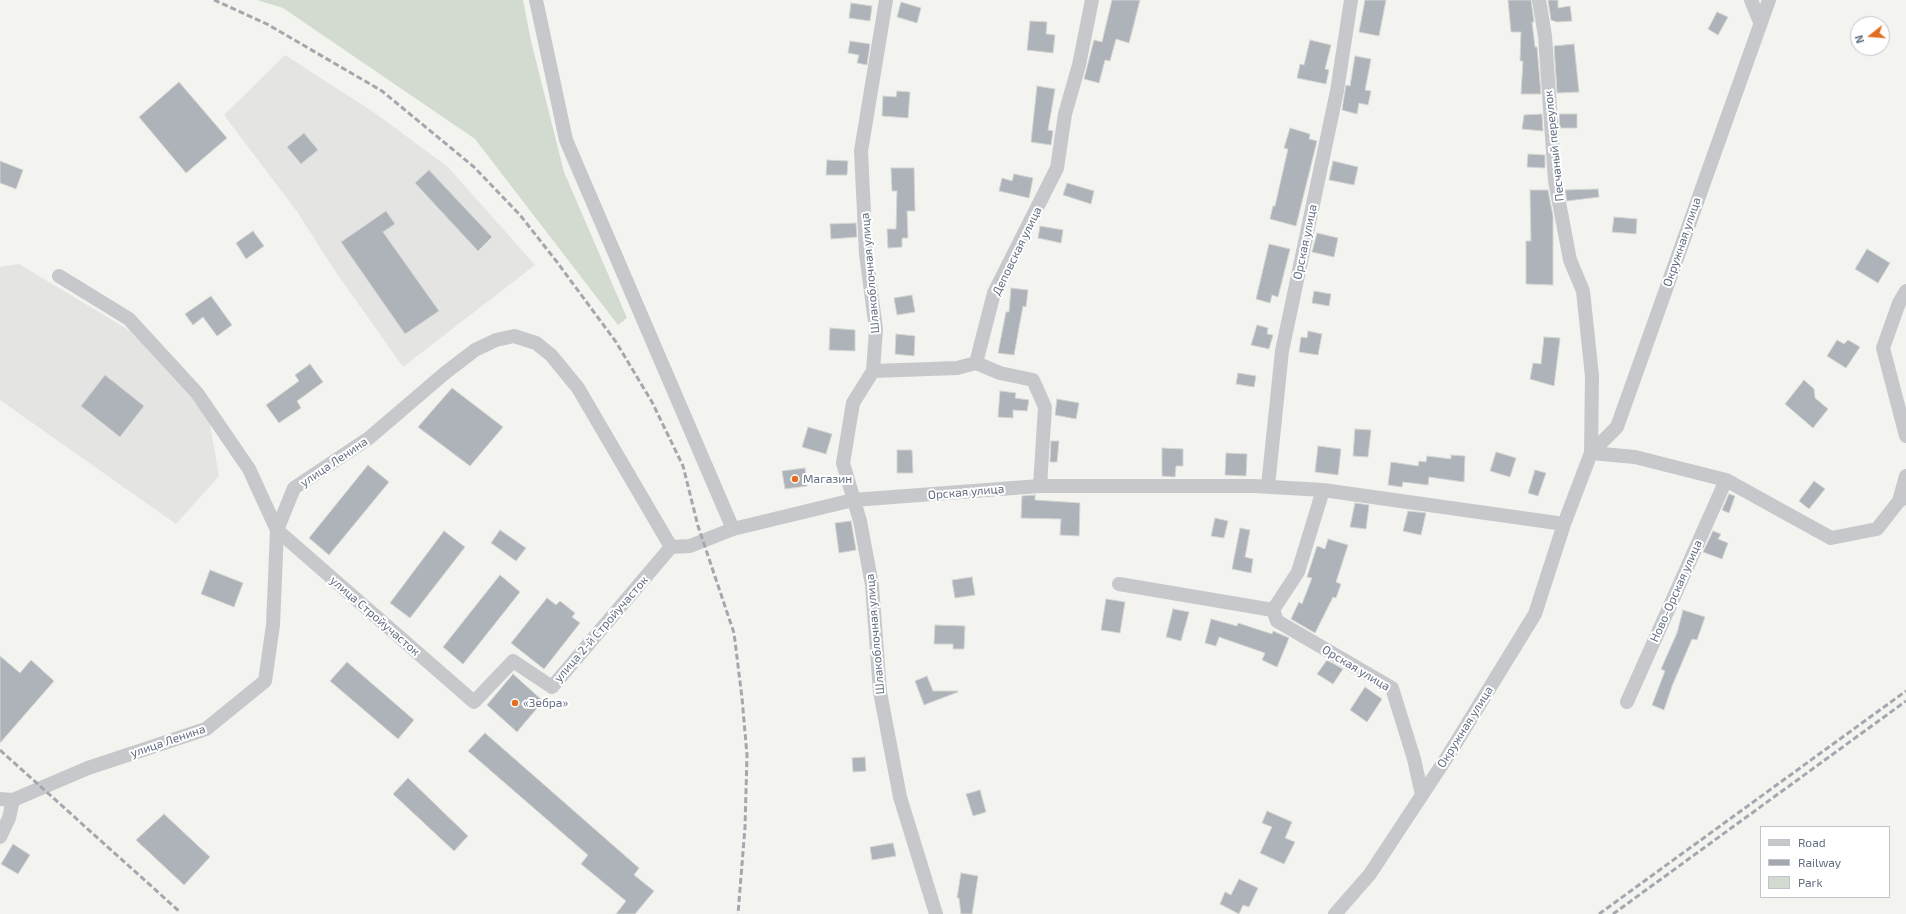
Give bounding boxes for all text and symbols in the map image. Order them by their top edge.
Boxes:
north arrow [1850,16,1890,56]
text: N [1852,34,1866,45]
street label: Песчаный переулок [1541,90,1567,202]
street label: Окружная улица [1660,195,1704,289]
street label: Орская улица [1290,203,1320,281]
street label: Деповская улица [989,204,1045,298]
street label: Шлакоблочная улица [858,212,882,334]
street label: улица Ленина [298,434,370,490]
place label: Магазин [803,472,852,486]
marker: Магазин [790,474,800,484]
street label: Орская улица [927,481,1005,503]
street label: Ново-Орская улица [1647,538,1705,644]
street label: улица Стройучасток [327,573,423,659]
street label: улица 2-й Стройучасток [551,573,651,685]
street label: Шлакоблочная улица [863,573,887,695]
street label: Орская улица [1319,642,1393,694]
street label: Окружная улица [1434,684,1496,770]
place label: «Зебра» [523,696,568,710]
marker: «Зебра» [510,698,520,708]
street label: улица Ленина [129,721,207,761]
legend [1760,826,1890,898]
text: Road [1798,835,1826,849]
text: Railway [1798,855,1841,869]
text: Park [1798,875,1823,889]

